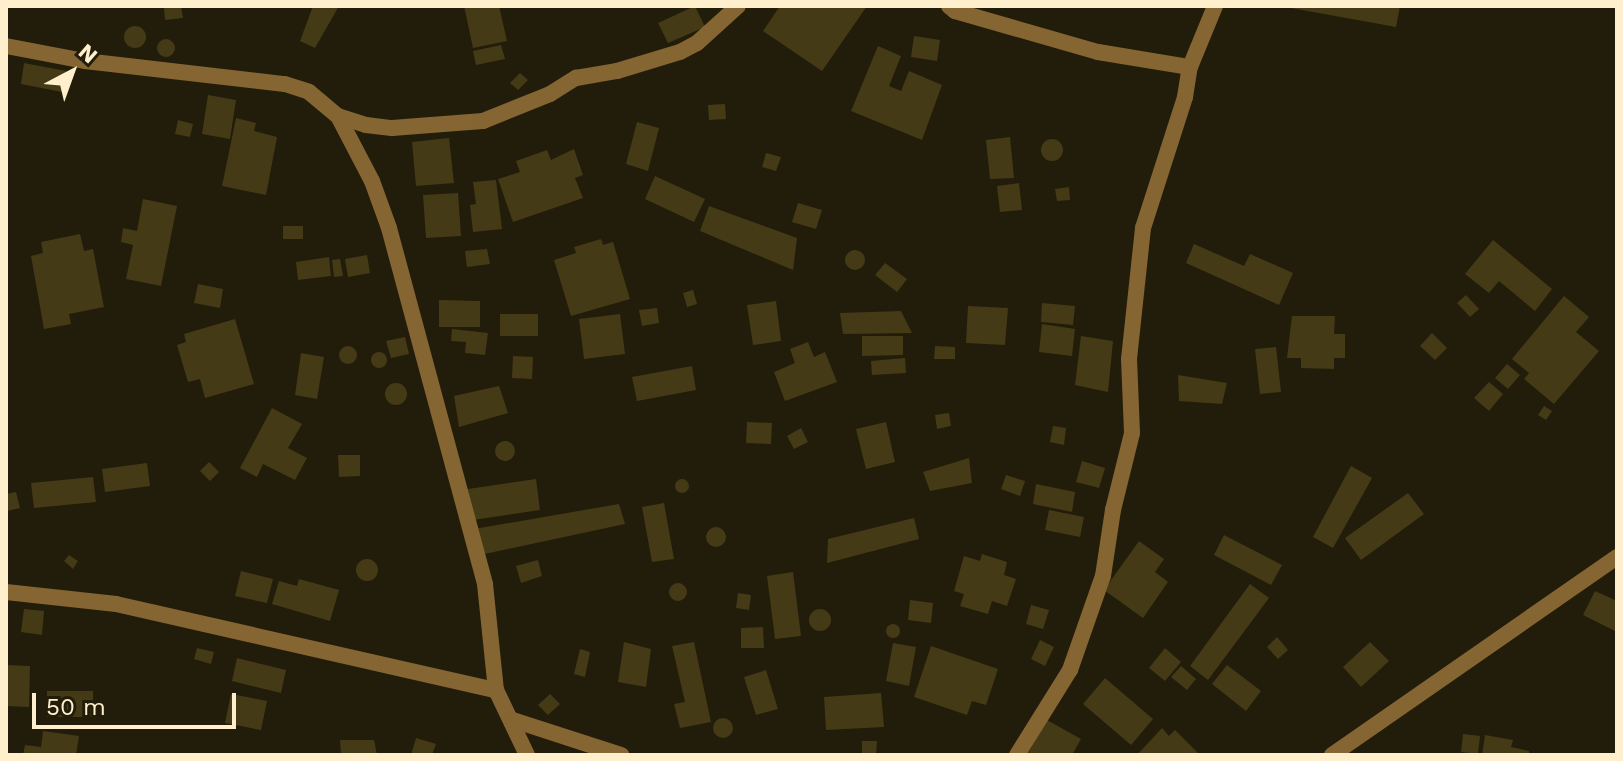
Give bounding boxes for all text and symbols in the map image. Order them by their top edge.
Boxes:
north arrow [32,32,112,112]
text: N [74,39,102,68]
scale bar [36,677,240,727]
text: 50 m [46,693,106,721]

